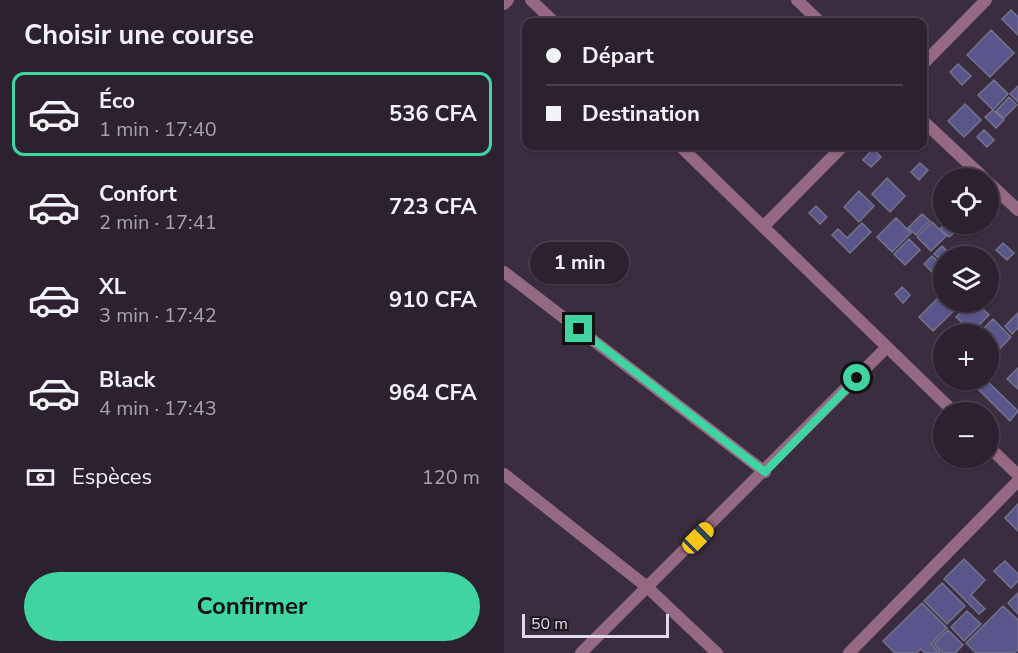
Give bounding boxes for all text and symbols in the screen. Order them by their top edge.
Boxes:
text: Choisir une course [24,17,254,54]
text: Départ [582,41,654,71]
text: Éco [99,86,135,116]
icon: car [27,87,81,141]
text: 536 CFA [389,99,477,129]
text: Destination [582,99,700,129]
text: 1 min · 17:40 [99,116,217,143]
map controls [933,168,999,468]
button: locate [933,168,999,234]
text: Confort [99,179,177,209]
icon: car [27,180,81,234]
text: 723 CFA [389,192,477,222]
text: 2 min · 17:41 [99,209,217,236]
callout: 1 min [530,242,628,284]
button: layers [933,246,999,312]
text: 1 min [554,249,605,276]
text: XL [99,272,126,302]
icon: car [27,273,81,327]
text: 910 CFA [389,285,477,315]
text: 3 min · 17:42 [99,302,217,329]
route end [565,315,592,342]
button: + [933,324,999,390]
route start [843,364,870,391]
text: Black [99,365,155,395]
icon: car [27,366,81,420]
text: 964 CFA [389,378,477,408]
text: 4 min · 17:43 [99,395,217,422]
button: − [933,402,999,468]
icon: cash [24,461,57,494]
text: Espèces [72,462,152,492]
text: 120 m [422,464,480,491]
car [679,519,717,557]
button: Confirmer [24,572,480,641]
scale bar [522,611,669,638]
text: 50 m [531,613,568,635]

